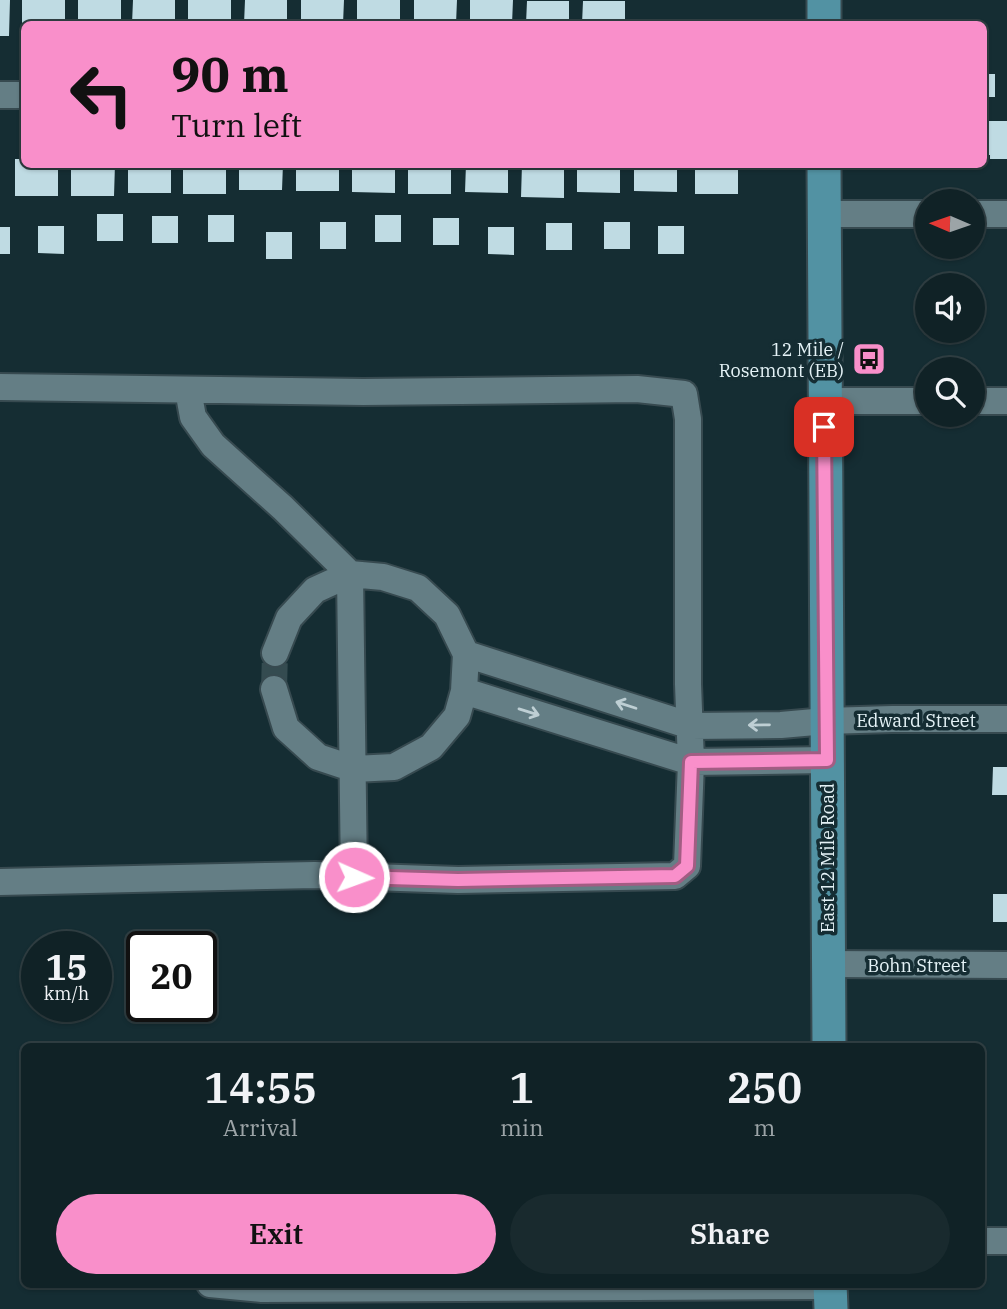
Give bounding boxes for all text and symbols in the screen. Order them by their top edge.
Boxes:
text: 90 m [171,42,289,105]
icon: left [56,49,147,140]
text: Turn left [171,104,302,146]
north arrow [915,189,985,259]
map controls [915,189,985,427]
button: sound [915,273,985,343]
place label: 12 Mile / Rosemont (EB) [719,338,844,382]
bus stop icon: 12 Mile / Rosemont (EB) [850,340,888,378]
button: search [915,357,985,427]
pin [794,397,854,457]
icon: arrive [805,408,843,446]
one-way arrow [616,698,638,711]
one-way arrow [518,706,540,719]
street label: Edward Street [856,709,976,732]
one-way arrow [747,718,770,732]
street label: East 12 Mile Road [816,783,839,933]
position arrow [317,840,391,914]
speed limit sign: 20 [126,931,217,1022]
text: 15 [45,944,88,990]
street label: Bohn Street [867,954,967,977]
text: km/h [44,982,89,1005]
text: 14:55 [204,1060,317,1115]
text: 1 [509,1060,534,1115]
text: 250 [727,1060,802,1115]
text: Arrival [223,1112,298,1142]
text: min [500,1112,544,1142]
text: m [753,1112,775,1142]
button: Exit [56,1194,496,1274]
button: Share [510,1194,950,1274]

